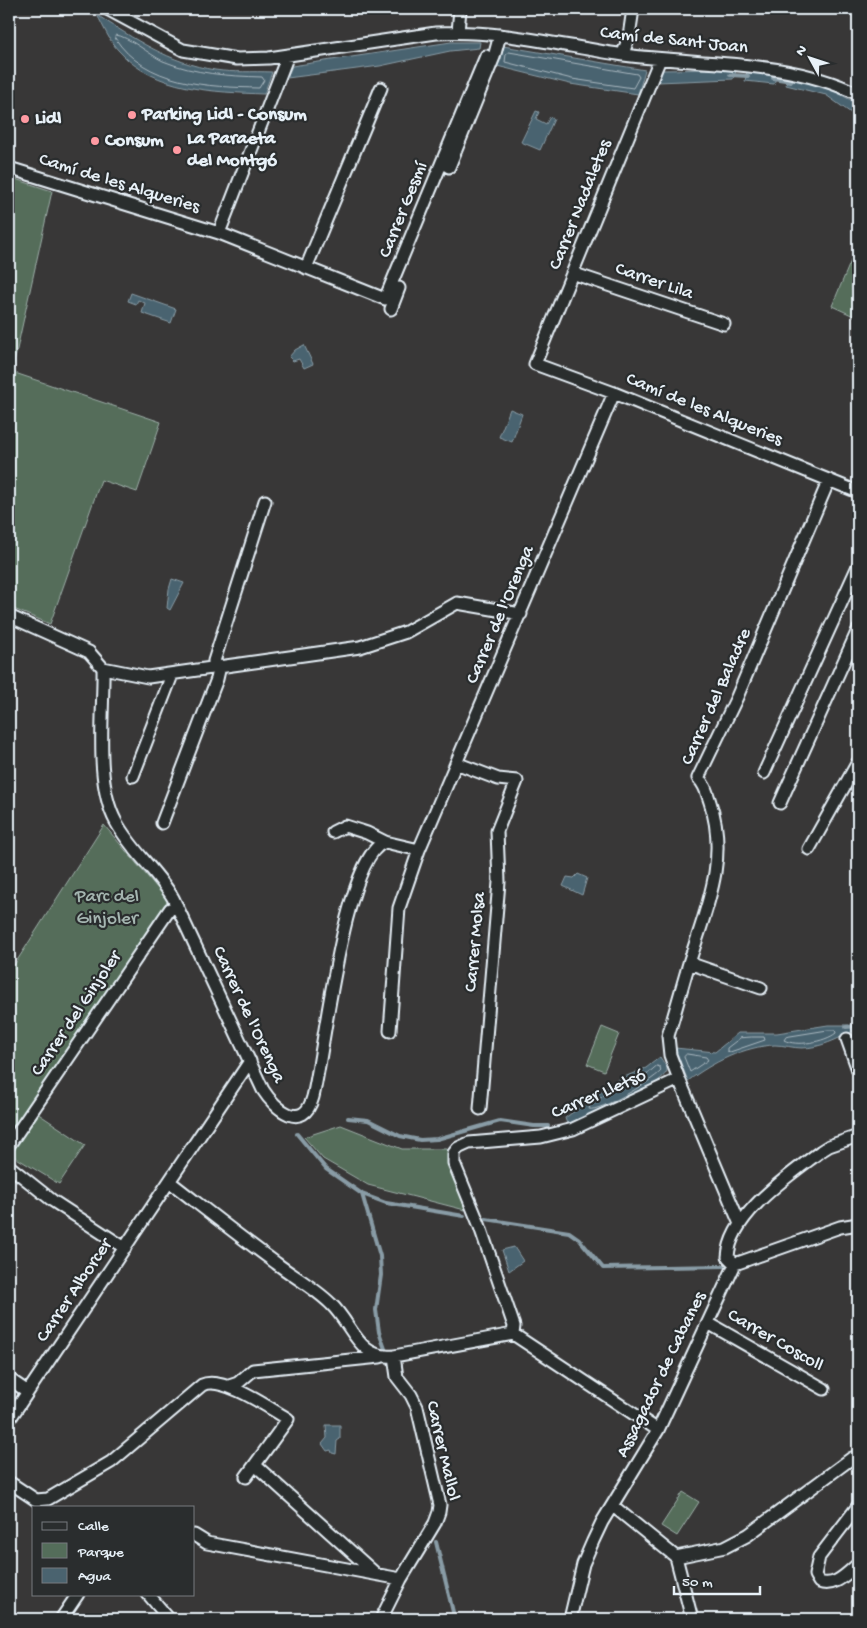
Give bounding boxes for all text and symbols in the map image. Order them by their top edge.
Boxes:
street label: Camí de Sant Joan [599,22,749,60]
north arrow [784,32,834,82]
text: N [793,42,811,60]
place label: Parking Lidl - Consum [141,104,307,127]
place label: Lidl [35,108,61,131]
marker: Parking Lidl - Consum [126,109,138,121]
marker: Lidl [19,113,31,125]
place label: La Paraeta del Montgó [187,128,277,173]
place label: Consum [104,130,164,153]
marker: Consum [89,135,101,147]
street label: Carrer Nadaletes [544,136,618,274]
marker: La Paraeta del Montgó [171,144,183,156]
street label: Camí de les Alqueries [36,149,203,220]
street label: Carrer Gesmí [374,158,434,261]
street label: Carrer Lila [612,258,697,307]
street label: Camí de les Alqueries [622,368,787,452]
street label: Carrer de l'Orenga [461,541,541,688]
street label: Carrer del Baladre [676,625,758,769]
park label: Parc del Ginjoler [74,886,140,931]
street label: Carrer Molsa [460,890,492,993]
street label: Carrer de l'Orenga [206,943,290,1088]
street label: Carrer del Ginjoler [27,945,129,1081]
street label: Carrer Lletsó [548,1065,650,1125]
street label: Carrer Alborcer [32,1233,119,1347]
street label: Assagador de Cabanes [612,1287,713,1462]
street label: Carrer Coscoll [723,1304,827,1378]
street label: Carrer Mallol [419,1399,465,1503]
legend [32,1506,195,1596]
text: Calle [78,1518,109,1536]
text: Parque [77,1544,124,1562]
scale bar [674,1563,761,1595]
text: Agua [78,1568,111,1586]
text: 50 m [682,1574,713,1592]

